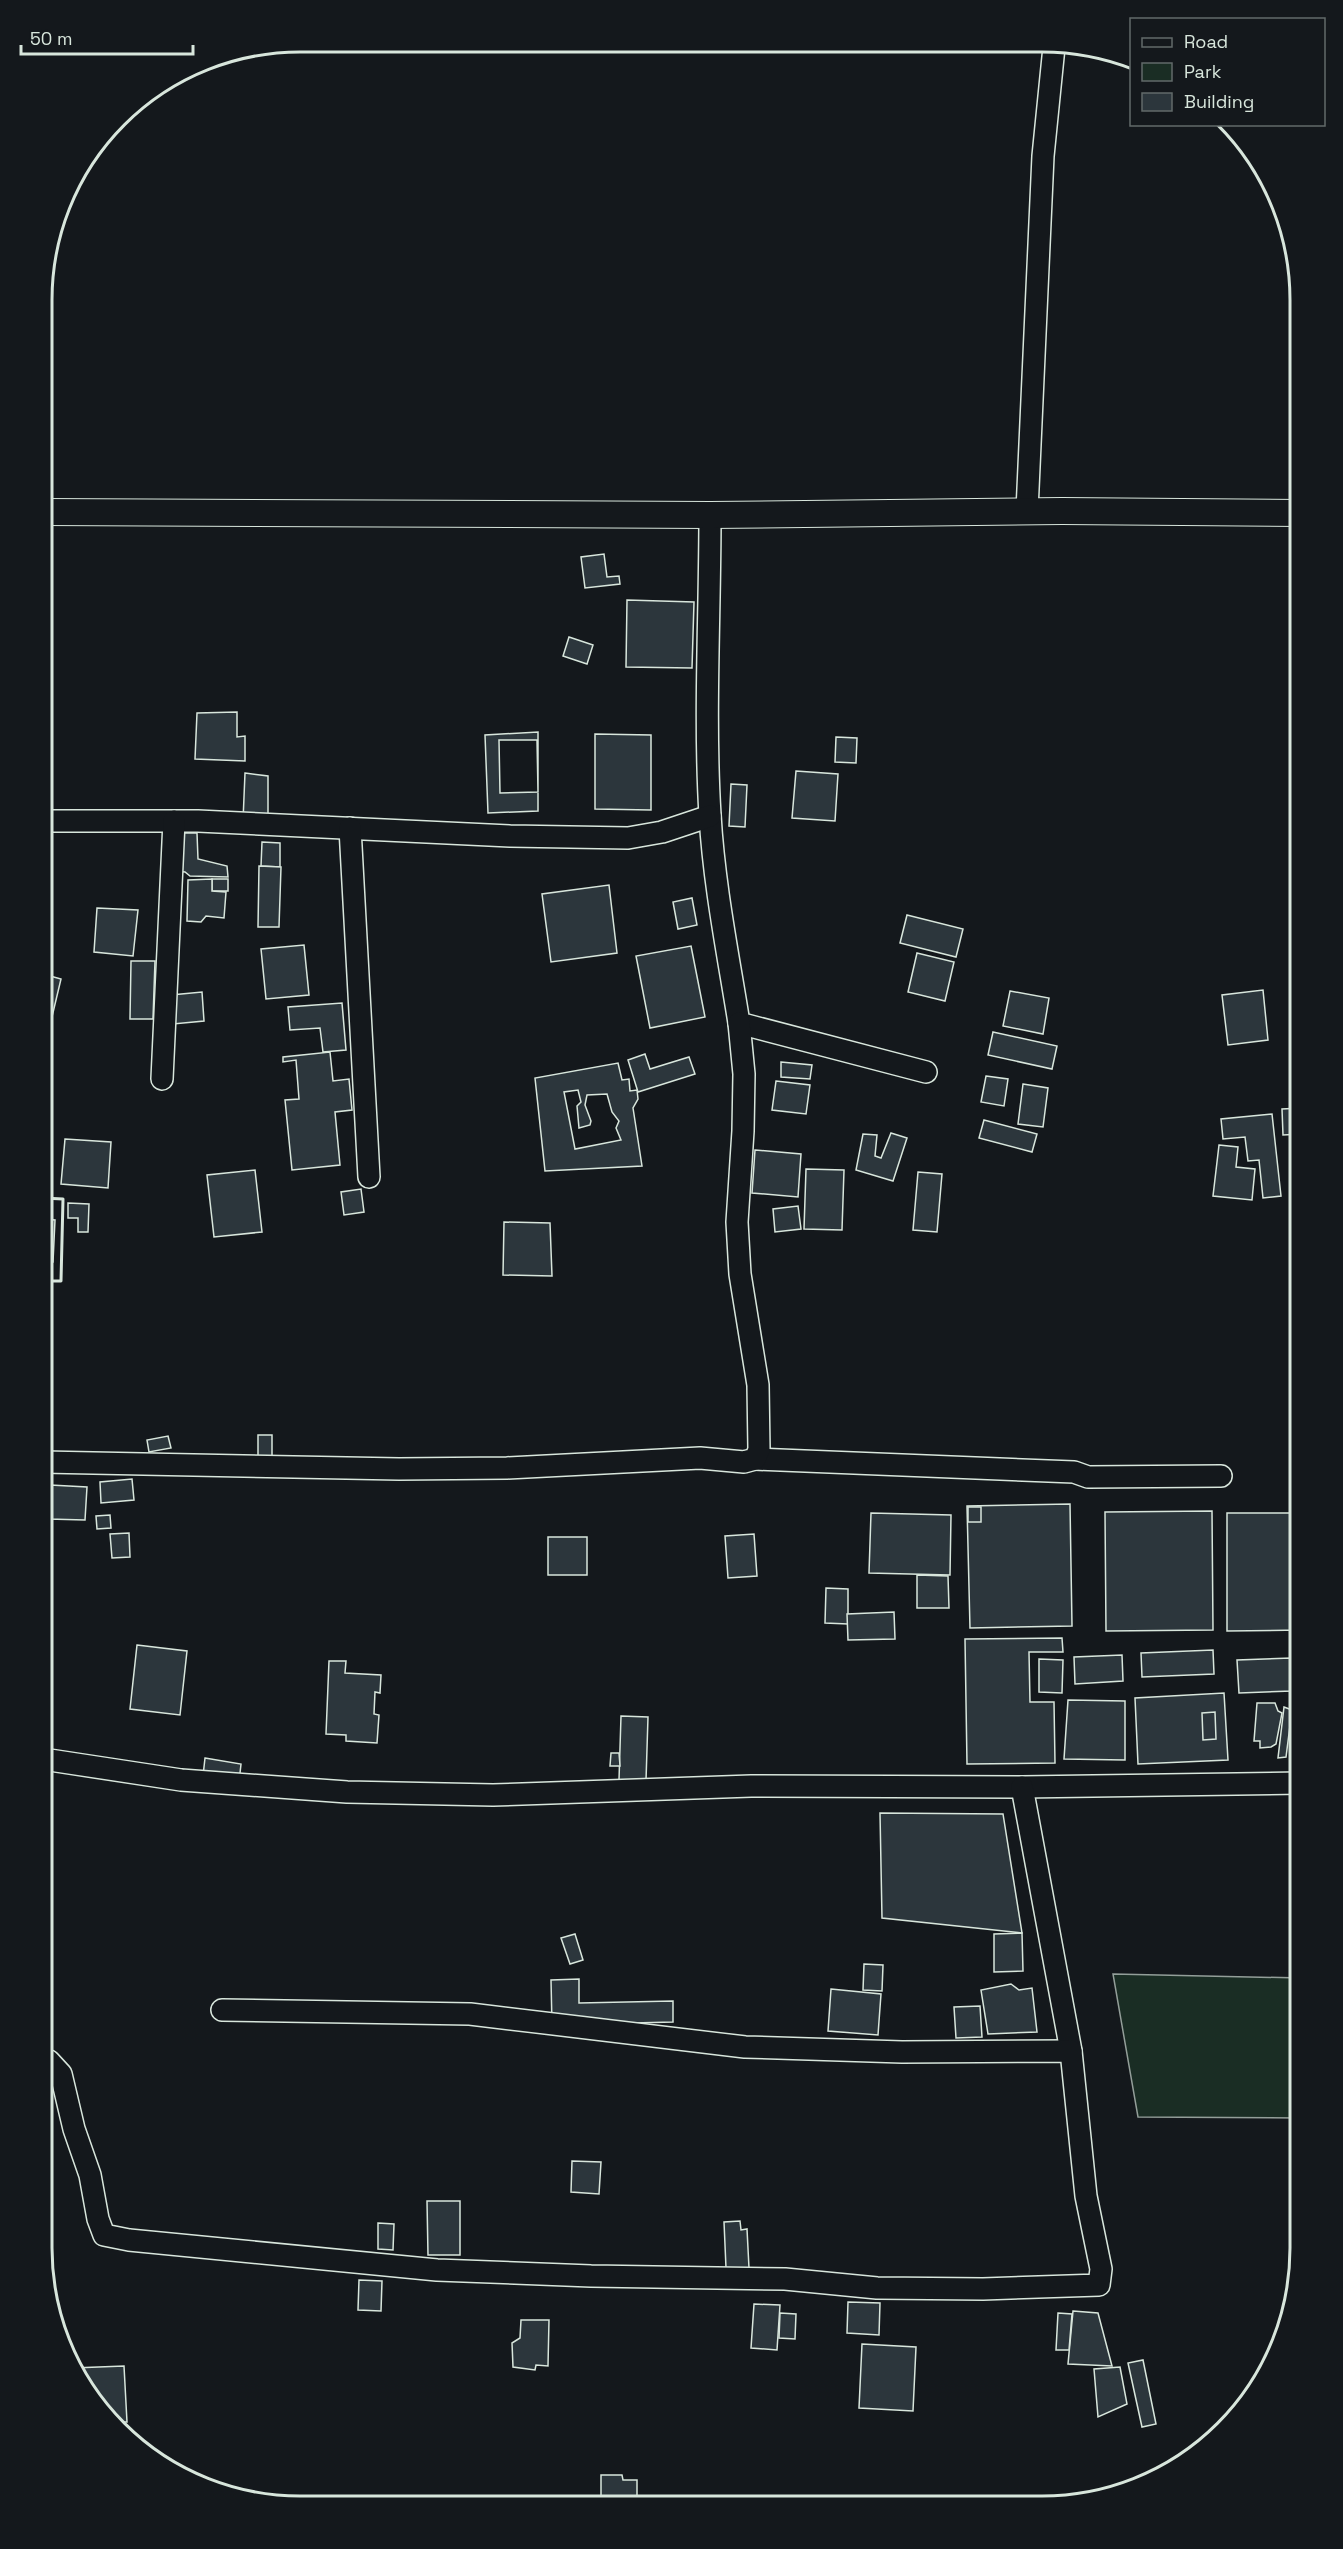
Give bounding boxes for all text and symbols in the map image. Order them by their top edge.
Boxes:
scale bar [21,18,194,56]
legend [1130,18,1325,126]
text: 50 m [30,27,72,50]
text: Road [1184,30,1228,53]
text: Park [1184,60,1222,83]
text: Building [1184,90,1254,113]

